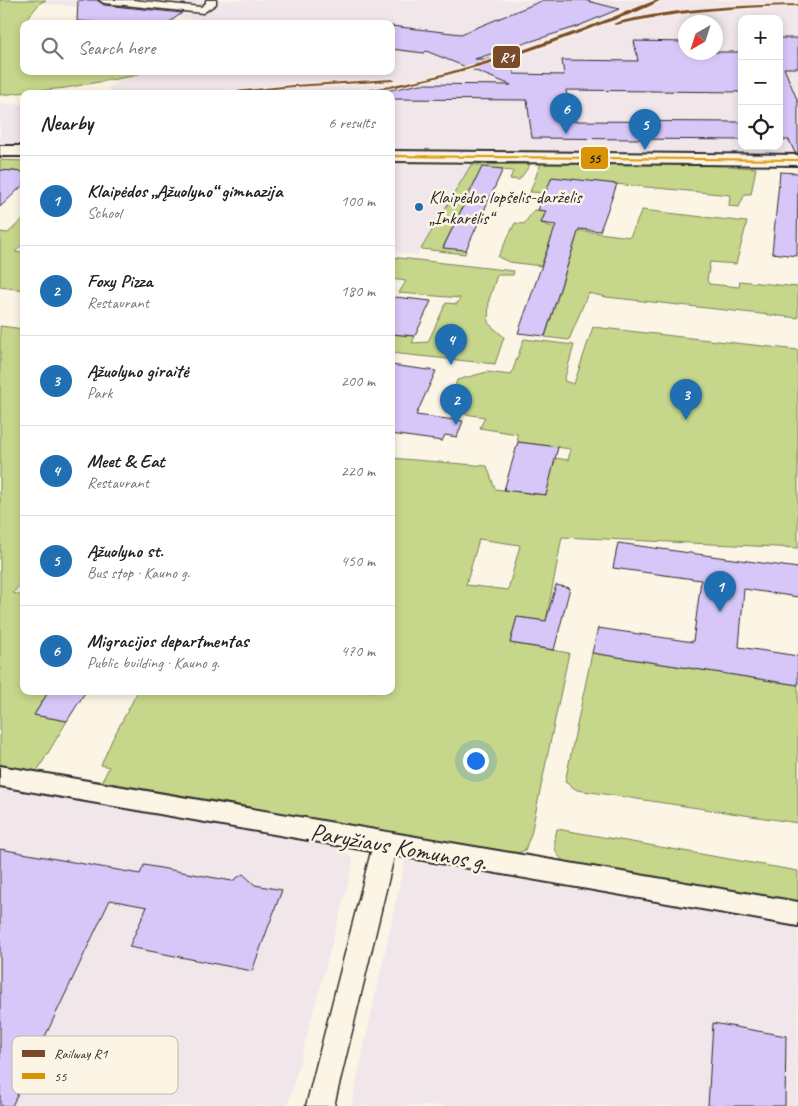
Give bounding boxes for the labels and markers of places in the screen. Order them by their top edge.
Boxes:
pin: 6 [550,93,582,134]
pin: 5 [629,109,661,150]
place label: Klaipėdos lopšelis-darželis „Inkarėlis“ [429,186,583,229]
marker: Klaipėdos lopšelis-darželis „Inkarėlis“ [413,201,425,213]
pin: 4 [435,324,467,365]
pin: 3 [670,379,702,420]
pin: 2 [440,384,472,425]
pin: 1 [704,571,736,612]

